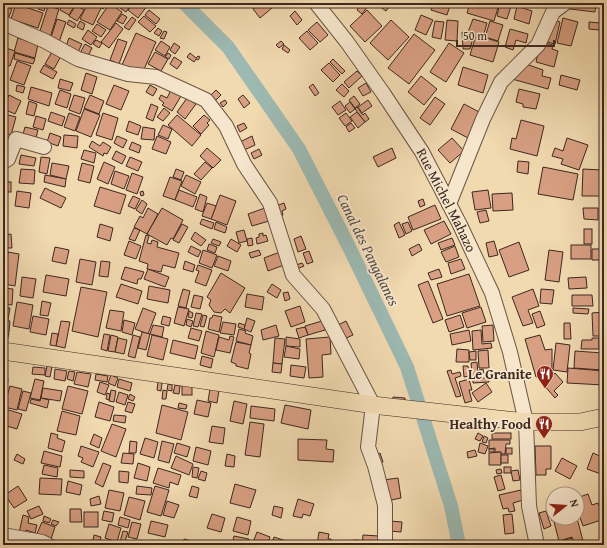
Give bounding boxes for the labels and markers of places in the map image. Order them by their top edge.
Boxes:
place label: Le Granite [468,364,532,384]
restaurant icon: Le Granite [535,364,555,389]
place label: Healthy Food [449,414,531,434]
restaurant icon: Healthy Food [534,414,554,439]

